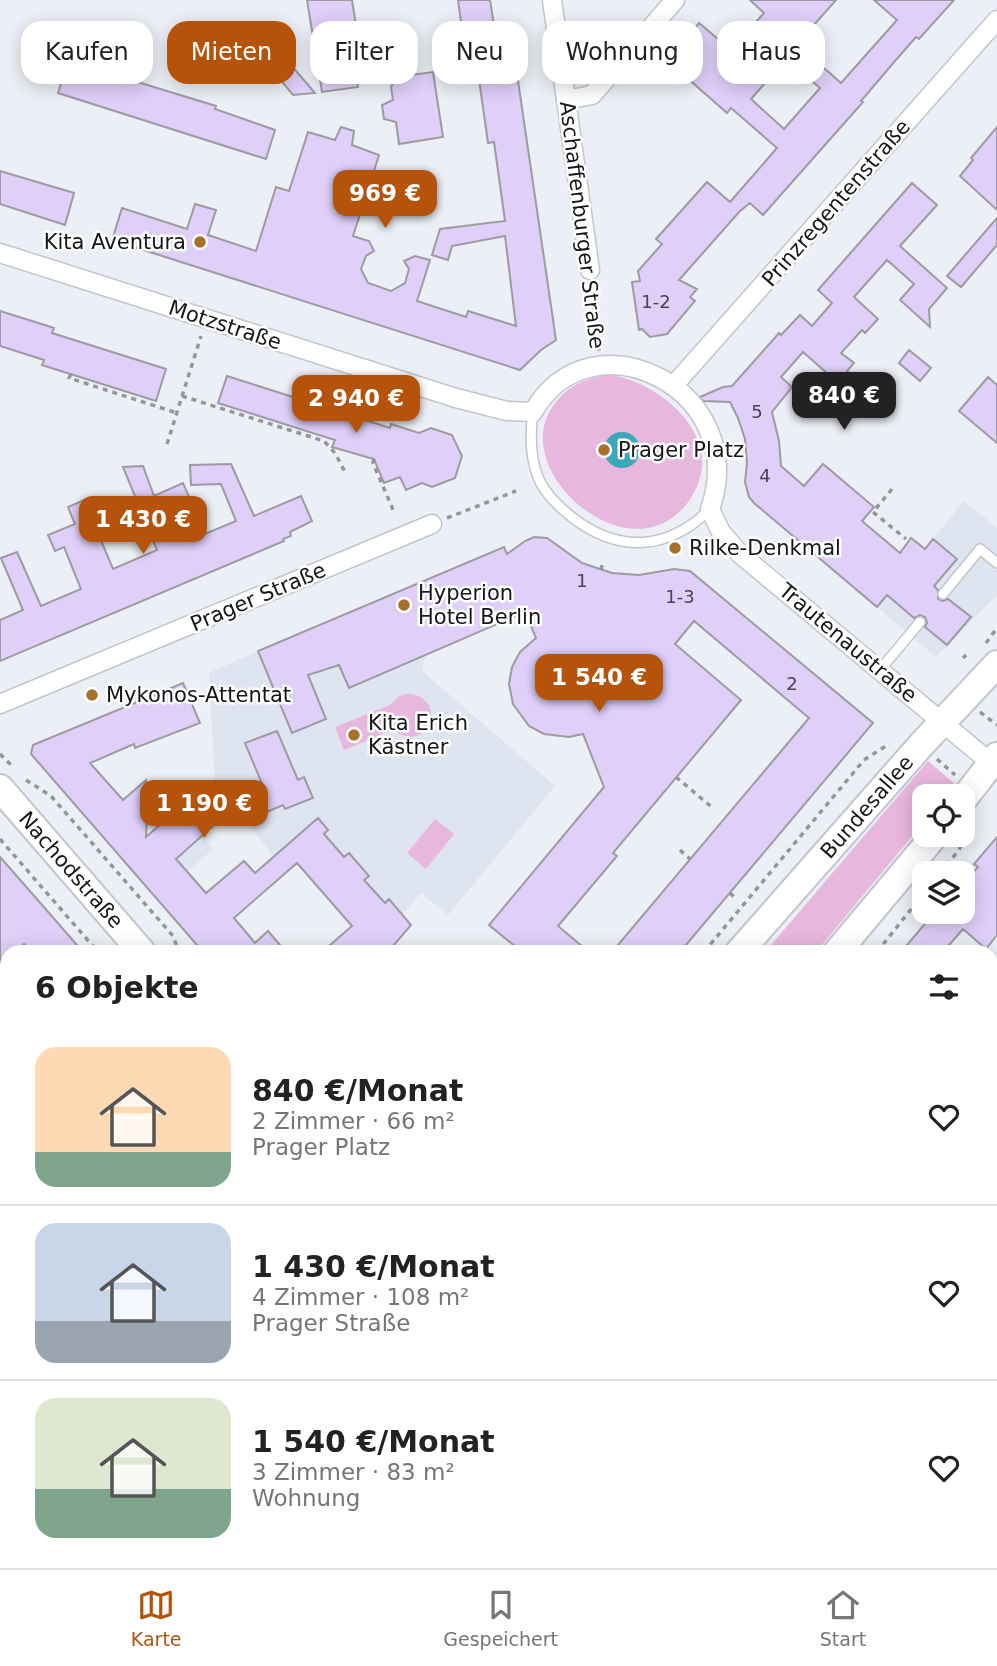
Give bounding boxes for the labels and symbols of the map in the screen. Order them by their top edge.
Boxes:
street label: Aschaffenburger Straße [555,100,609,350]
street label: Prinzregentenstraße [757,115,915,291]
pin: 969 € [336,170,434,230]
place label: Kita Aventura [44,230,186,254]
marker: Kita Aventura [192,234,208,250]
house number: 1-2 [641,291,671,312]
street label: Motzstraße [166,296,284,354]
pin: 840 € [795,372,893,432]
pin: 2 940 € [291,376,421,435]
house number: 5 [751,401,763,422]
place label: Prager Platz [618,438,744,462]
marker: Prager Platz [596,442,612,458]
house number: 4 [759,465,771,486]
pin: 1 430 € [78,496,208,556]
place label: Rilke-Denkmal [689,536,841,560]
marker: Rilke-Denkmal [667,540,683,556]
street label: Prager Straße [187,558,329,636]
house number: 1 [576,570,588,591]
street label: Trautenaustraße [774,578,922,707]
place label: Hyperion Hotel Berlin [418,581,541,629]
house number: 1-3 [665,586,695,607]
marker: Hyperion Hotel Berlin [396,597,412,613]
pin: 1 540 € [534,654,664,714]
house number: 2 [786,673,798,694]
place label: Mykonos-Attentat [106,683,291,707]
marker: Mykonos-Attentat [84,687,100,703]
place label: Kita Erich Kästner [368,711,468,759]
marker: Kita Erich Kästner [346,727,362,743]
street label: Bundesallee [816,751,918,863]
pin: 1 190 € [139,780,269,840]
street label: Nachodstraße [14,807,128,933]

